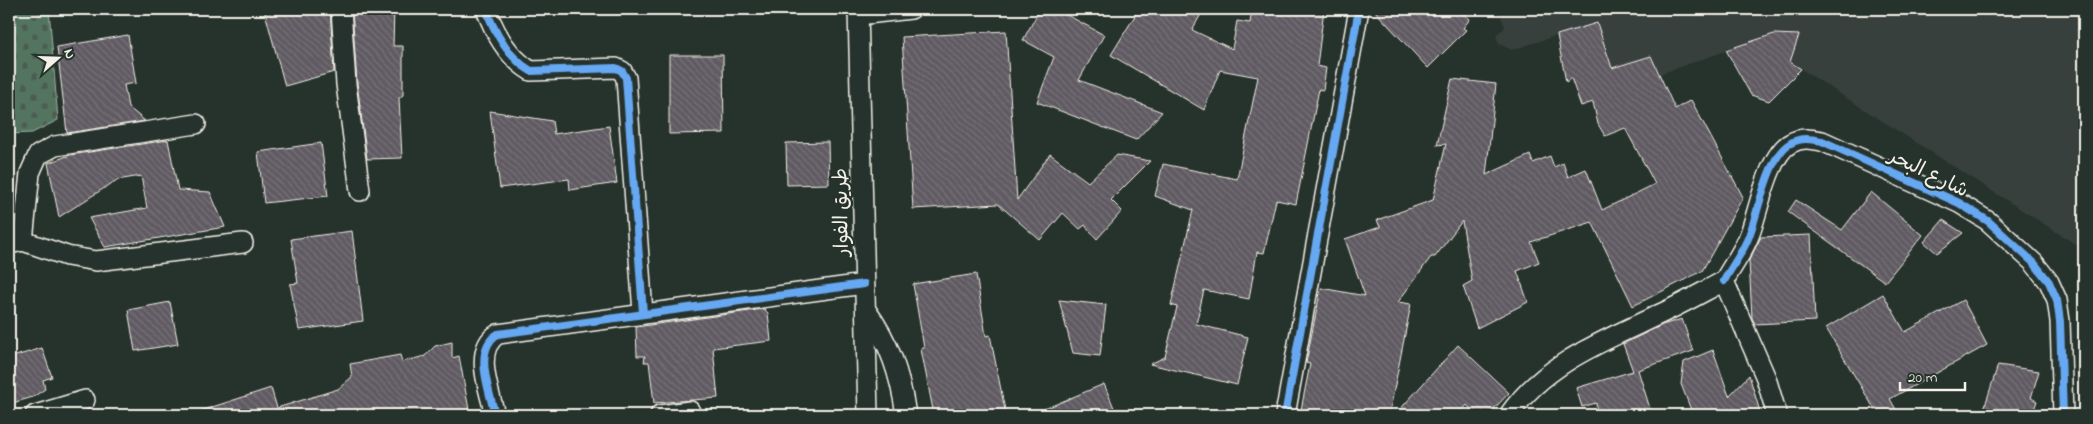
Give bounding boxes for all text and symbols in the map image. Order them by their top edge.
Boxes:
north arrow [32,32,82,82]
text: N [57,46,80,62]
street label: شارع البحر [1881,142,1973,206]
street label: طريق الفوار [827,168,858,258]
scale bar [1900,359,1966,391]
text: 20 m [1908,367,1938,389]

